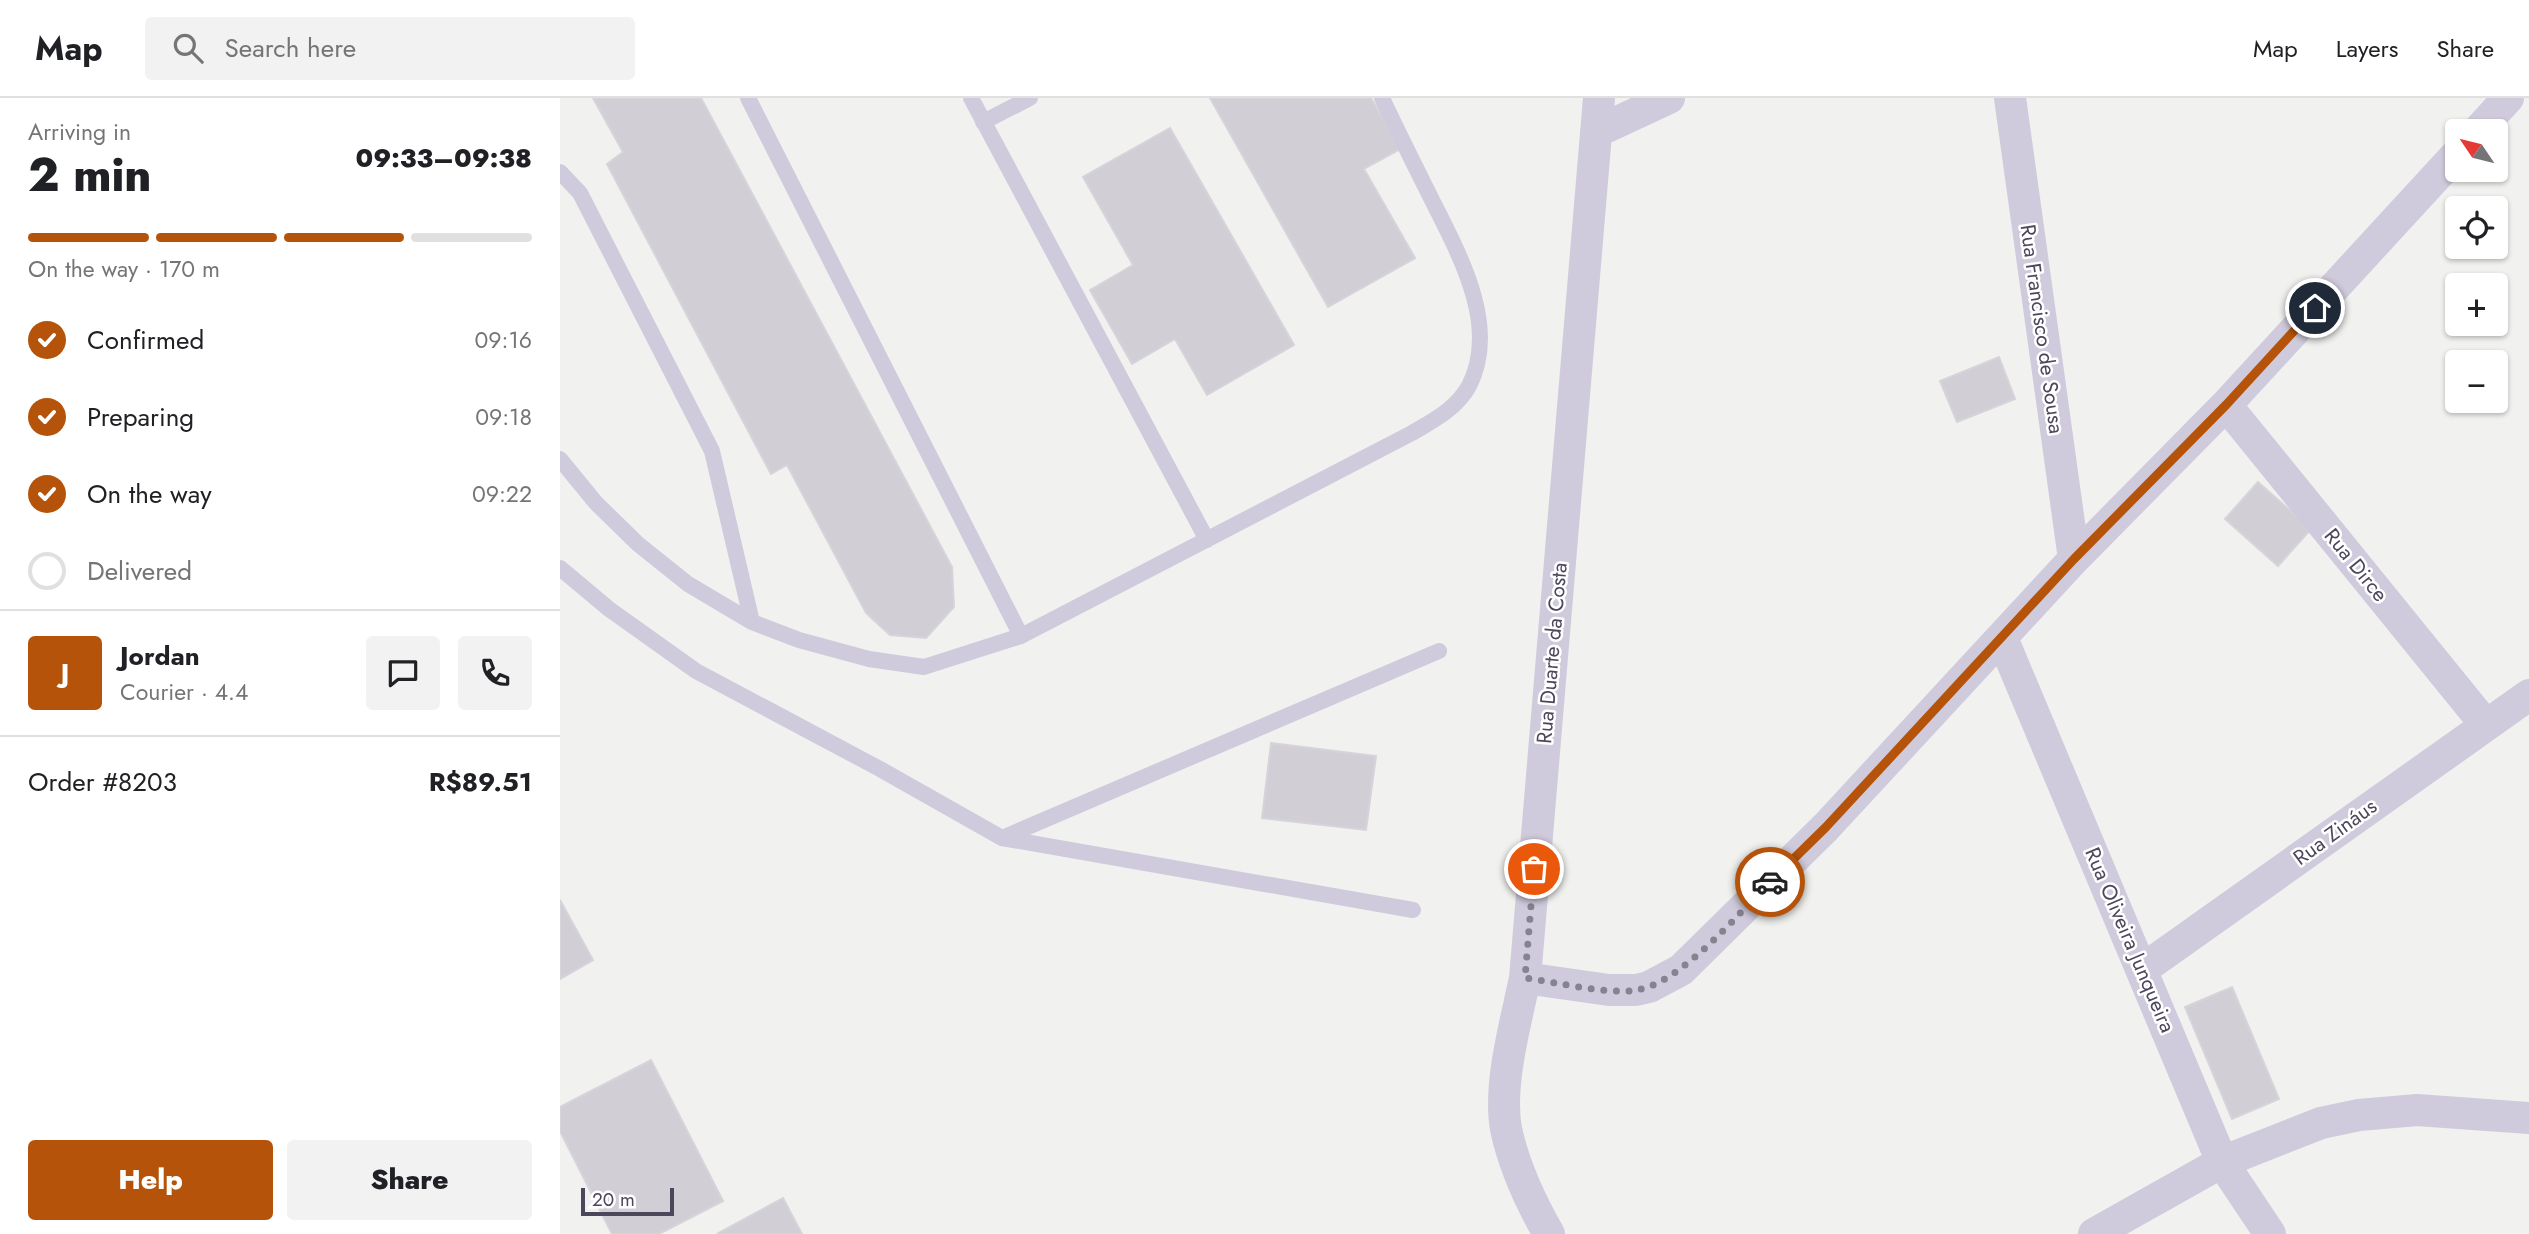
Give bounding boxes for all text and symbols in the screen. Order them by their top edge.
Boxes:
search box [145,17,635,80]
text: Map [35,25,103,72]
icon: search [169,29,207,67]
text: Search here [225,29,356,67]
text: Map [2253,31,2298,66]
text: Layers [2336,31,2398,66]
text: Share [2436,31,2494,66]
text: Arriving in [28,115,131,149]
north arrow [2445,119,2508,182]
map controls [2445,119,2508,413]
text: 09:33–09:38 [355,139,532,177]
text: 2 min [28,142,152,208]
button: locate [2445,196,2508,259]
street label: Rua Francisco de Sousa [2012,222,2072,436]
text: On the way · 170 m [28,252,220,286]
button: + [2445,273,2508,336]
pin [2285,278,2345,338]
icon: home [2296,289,2334,327]
icon: check [28,321,66,359]
text: Confirmed [87,321,204,359]
text: 09:16 [474,323,532,357]
button: − [2445,350,2508,413]
icon: check [28,398,66,436]
text: Preparing [87,398,194,436]
text: 09:18 [475,400,532,434]
icon: check [28,475,66,513]
text: On the way [87,475,212,513]
text: 09:22 [472,477,532,511]
street label: Rua Dirce [2317,522,2395,608]
text: Delivered [87,552,192,590]
street label: Rua Duarte da Costa [1529,561,1575,745]
button: chat [366,636,440,710]
button: phone [458,636,532,710]
text: Jordan [120,637,200,675]
text: J [61,654,69,692]
text: Courier · 4.4 [120,675,248,709]
text: Order #8203 [28,763,177,801]
text: R$89.51 [429,763,532,801]
street label: Rua Zináus [2287,791,2383,873]
pin [1504,839,1564,899]
street label: Rua Oliveira Junqueira [2077,843,2183,1037]
courier [1735,847,1805,917]
icon: bag [1515,850,1553,888]
icon: car [1751,863,1789,901]
button: Help [28,1140,273,1220]
button: Share [287,1140,532,1220]
scale bar [581,1185,674,1217]
text: 20 m [592,1186,635,1213]

